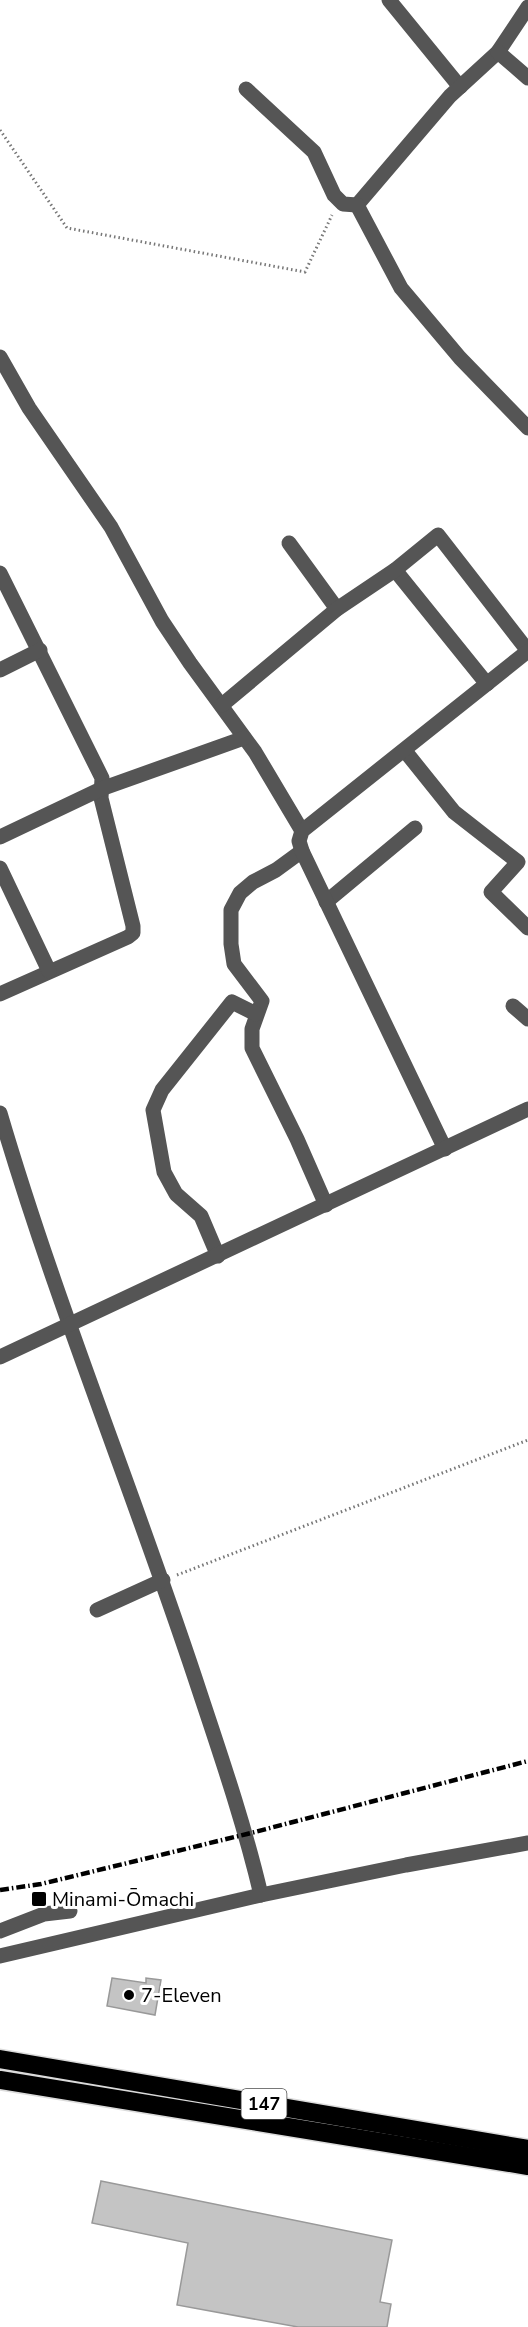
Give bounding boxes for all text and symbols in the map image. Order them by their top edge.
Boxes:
place label: Minami-Ōmachi [52,1886,194,1913]
marker: Minami-Ōmachi [30,1890,48,1908]
place label: 7-Eleven [141,1982,222,2009]
marker: 7-Eleven [122,1988,136,2002]
road number: 147 [242,2089,286,2119]

